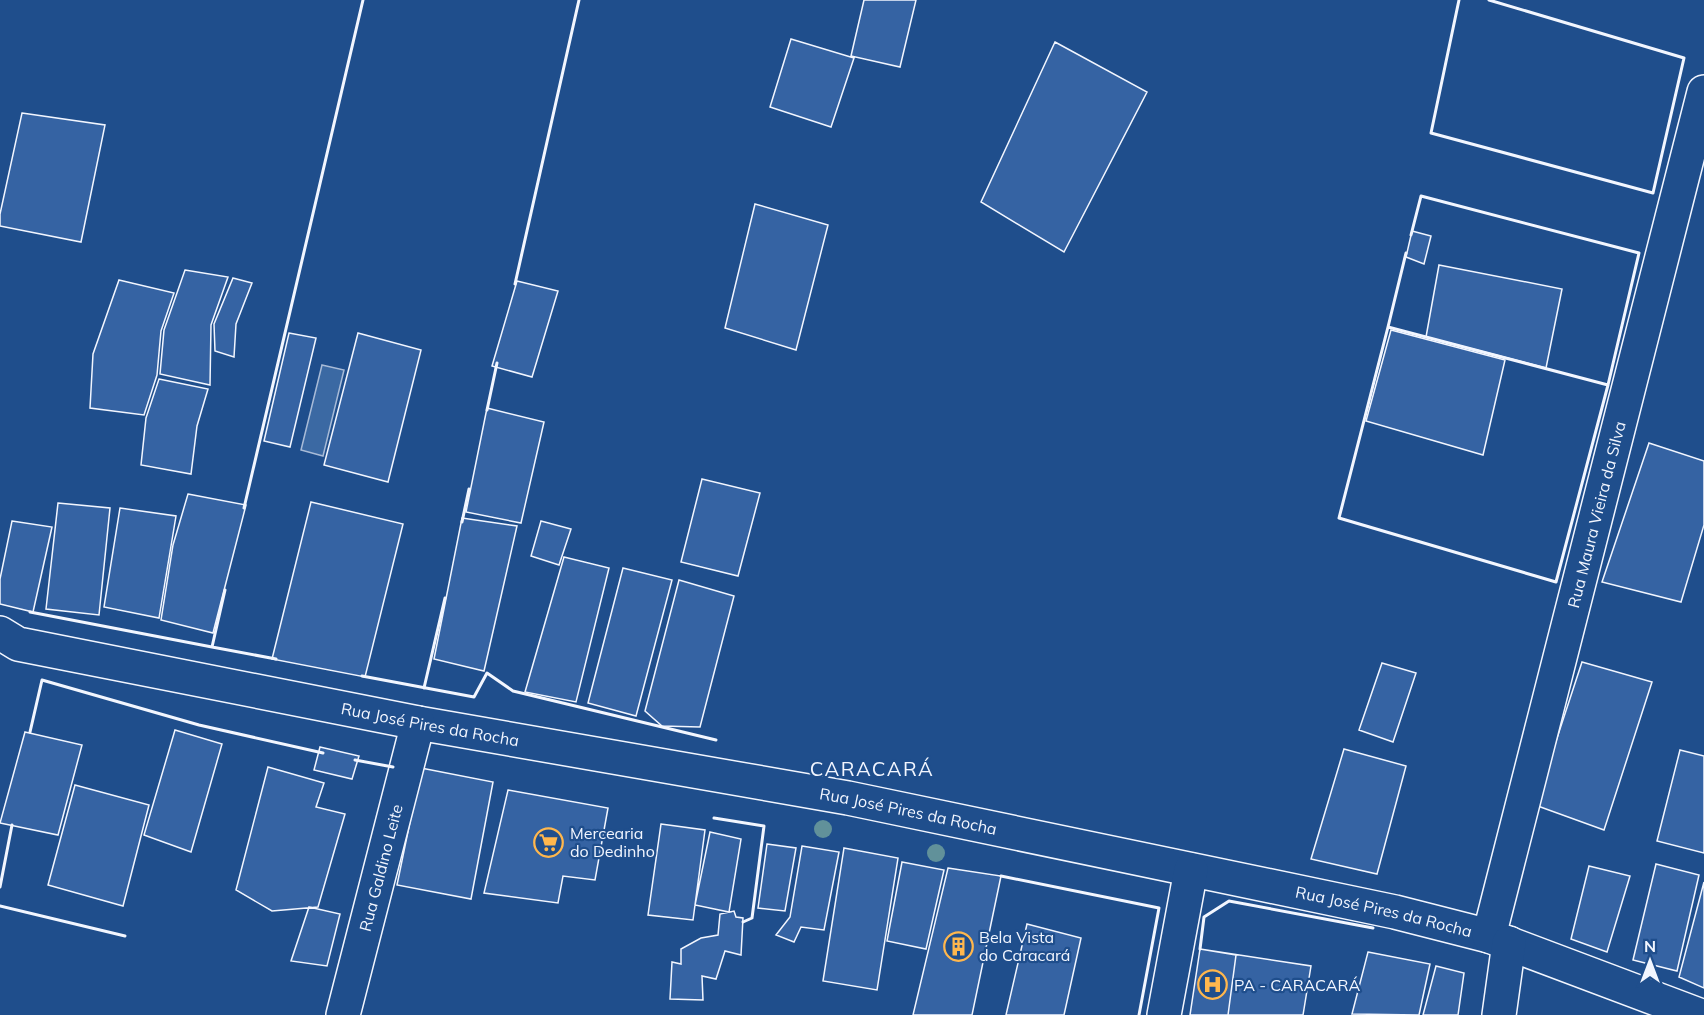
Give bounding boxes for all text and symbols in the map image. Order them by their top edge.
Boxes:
street label: Rua Maura Vieira da Silva [1563,419,1630,610]
street label: Rua José Pires da Rocha [339,698,521,750]
district label: CARACARÁ [810,756,934,781]
street label: Rua José Pires da Rocha [818,783,999,839]
street label: Rua Galdino Leite [355,802,407,934]
place label: Mercearia do Dedinho [570,823,655,861]
supermarket icon: Mercearia do Dedinho [533,826,565,858]
street label: Rua José Pires da Rocha [1294,882,1474,941]
place label: Bela Vista do Caracará [979,927,1070,965]
building icon: Bela Vista do Caracará [942,930,974,962]
north arrow [1620,931,1680,991]
text: N [1644,936,1656,956]
hospital icon: PA - CARACARÁ [1197,969,1229,1001]
place label: PA - CARACARÁ [1234,975,1360,995]

